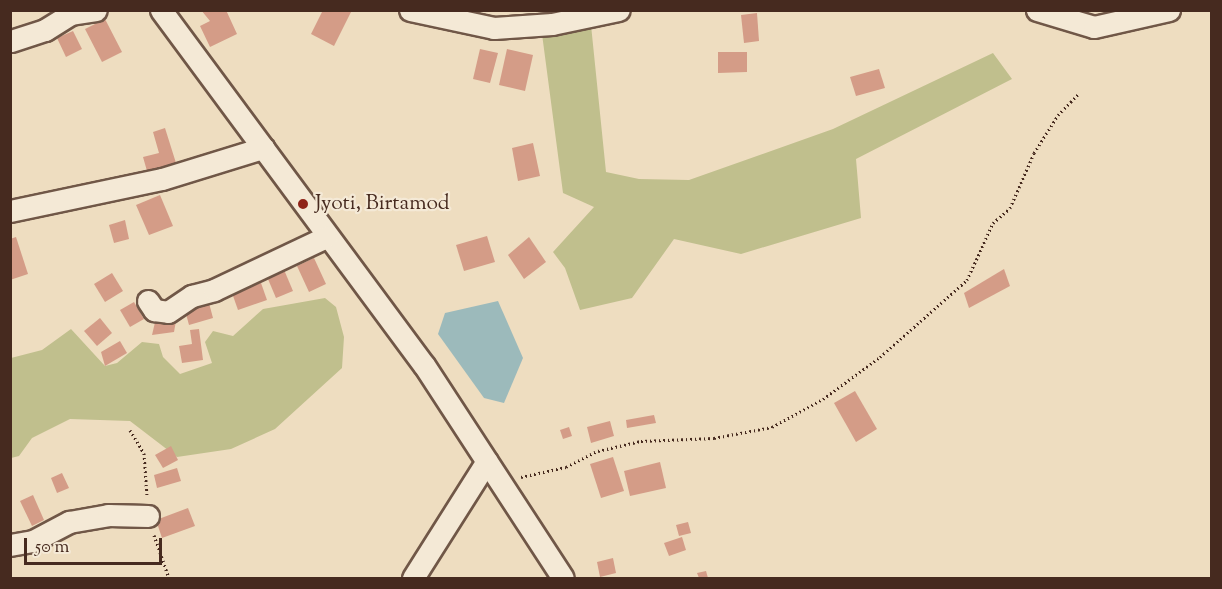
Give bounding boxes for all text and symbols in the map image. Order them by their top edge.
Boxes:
place label: Jyoti, Birtamod [315,191,450,217]
marker: Jyoti, Birtamod [296,197,310,211]
scale bar [27,526,165,564]
text: 50 m [35,535,69,561]

